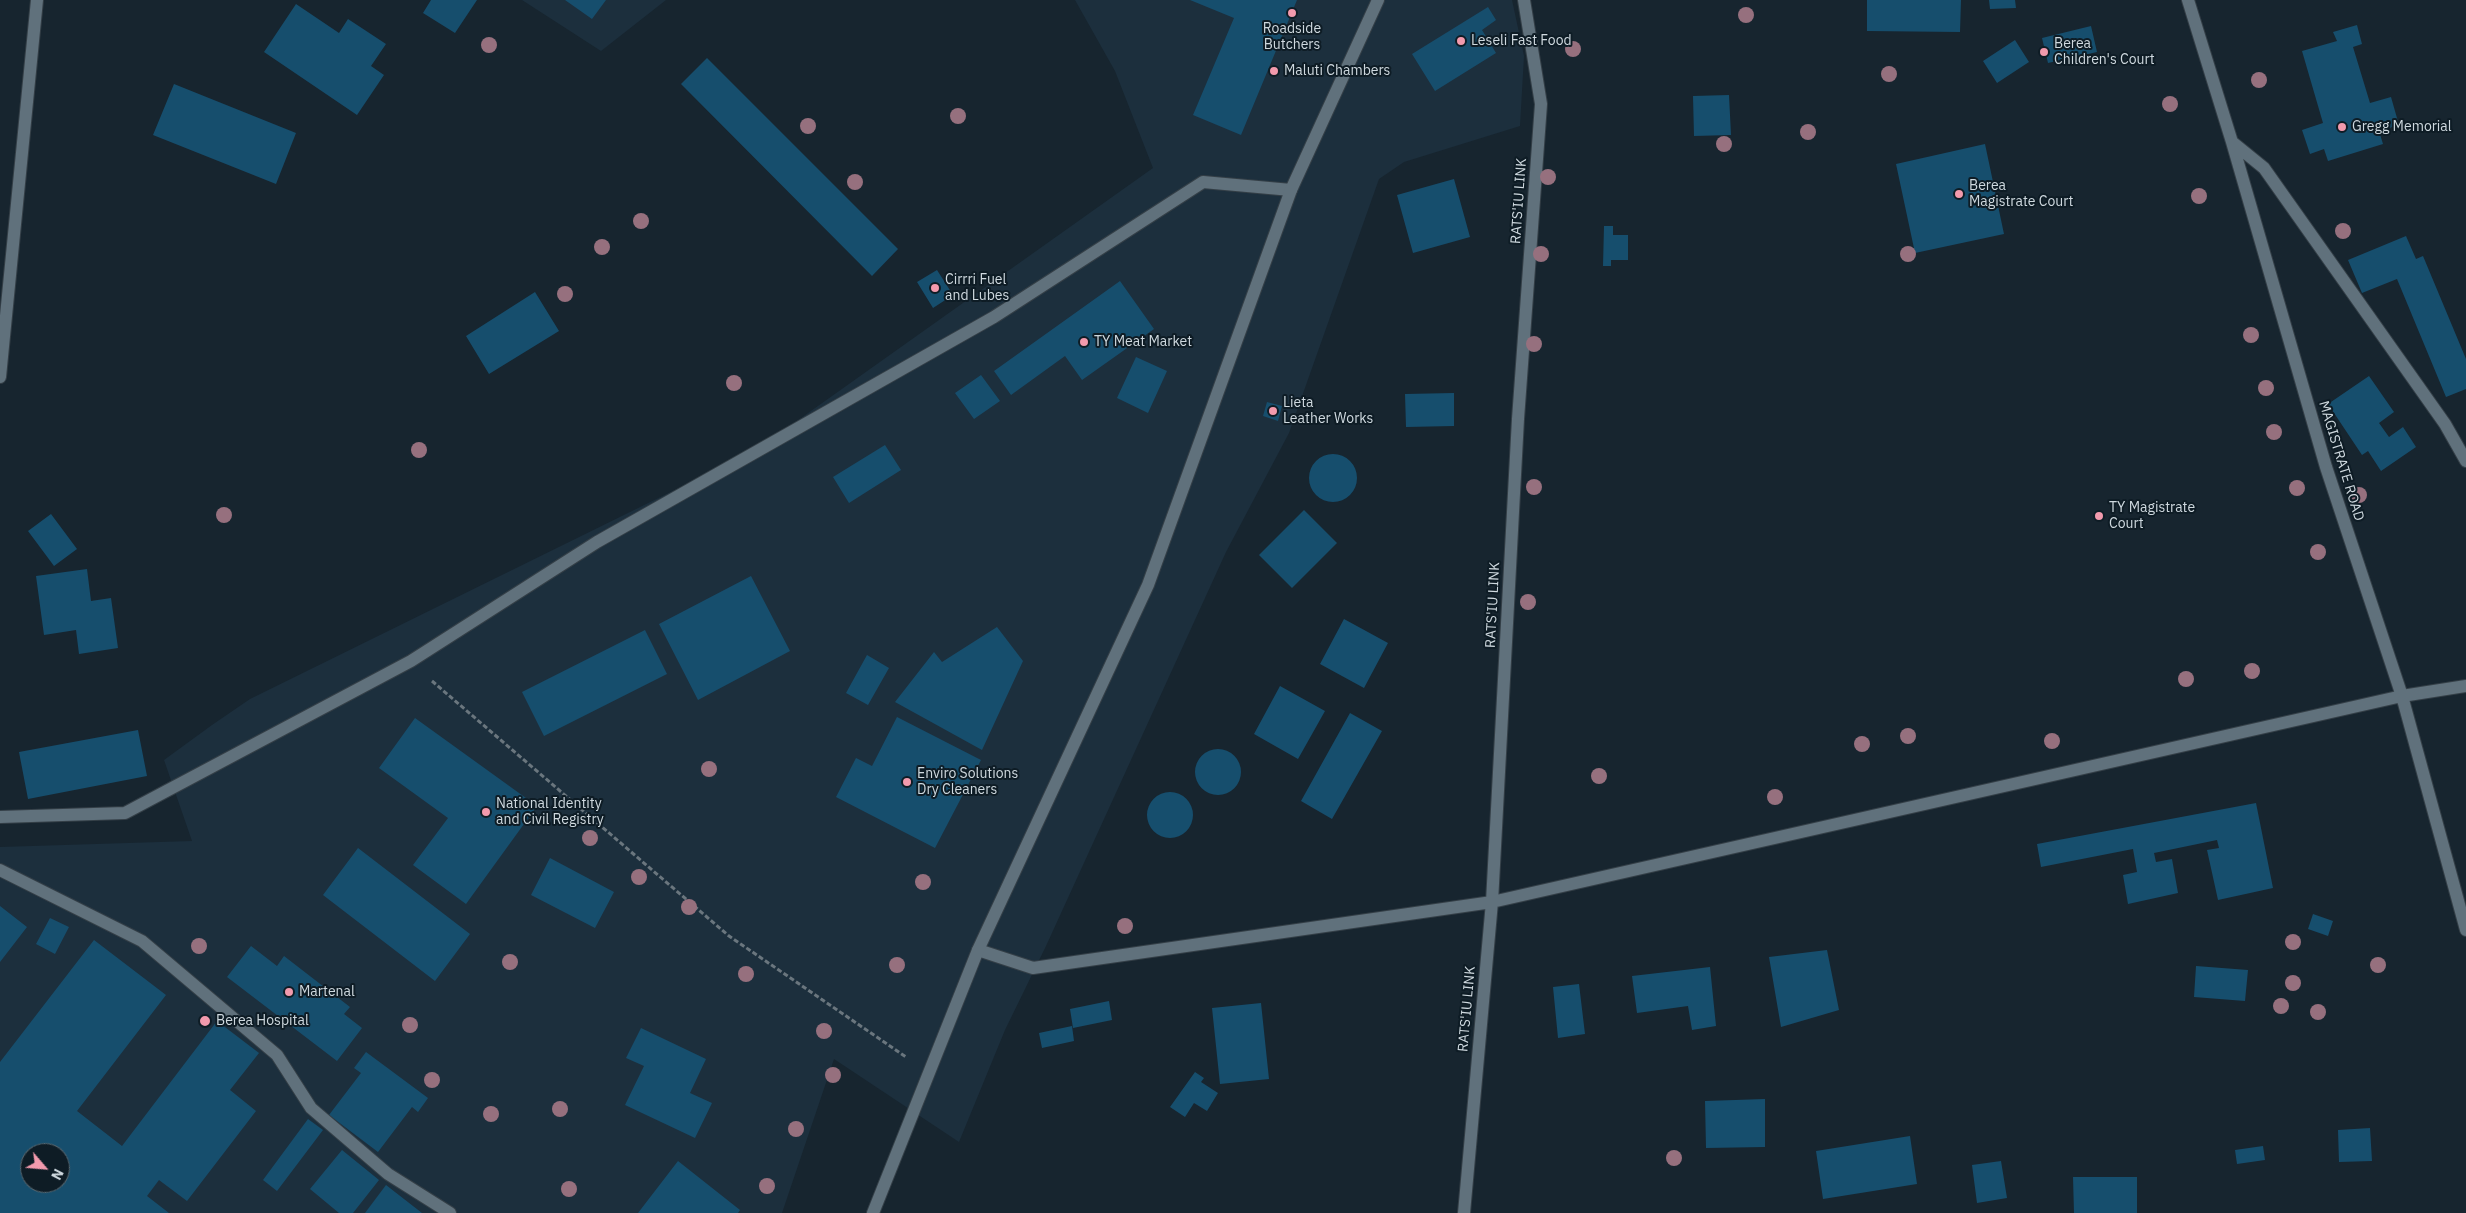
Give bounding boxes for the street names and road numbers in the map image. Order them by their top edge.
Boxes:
street label: RATS'IU LINK [1508,157,1530,245]
street label: MAGISTRATE ROAD [2315,399,2367,523]
street label: RATS'IU LINK [1482,562,1504,648]
street label: RATS'IU LINK [1455,965,1479,1053]

